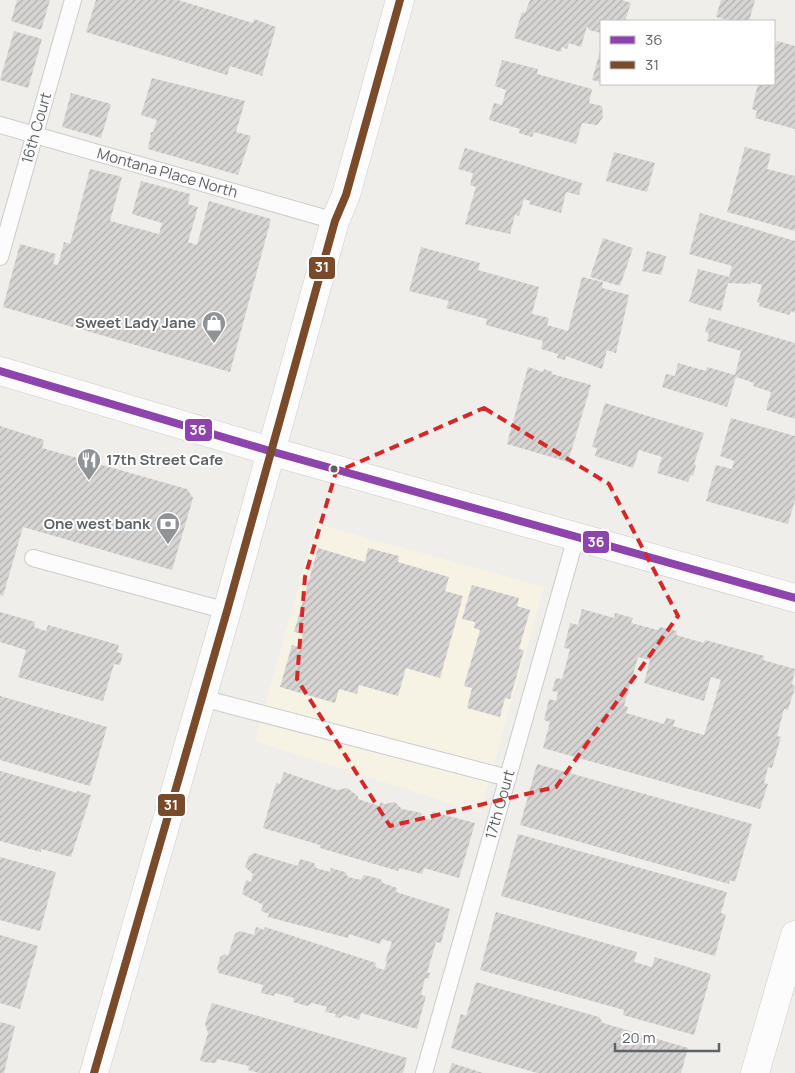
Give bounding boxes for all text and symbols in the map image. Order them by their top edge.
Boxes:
legend [600,20,775,85]
text: 36 [645,29,663,50]
text: 31 [645,54,659,75]
street label: 16th Court [16,90,56,166]
street label: Montana Place North [95,142,240,203]
line badge: 31 [308,256,336,280]
text: 31 [315,257,329,276]
shop icon: Sweet Lady Jane [201,310,227,344]
place label: Sweet Lady Jane [75,312,196,333]
line badge: 36 [184,418,213,442]
text: 36 [190,420,206,439]
restaurant icon: 17th Street Cafe [76,447,102,481]
place label: 17th Street Cafe [106,449,223,470]
unlabelled marker [329,464,339,474]
bank icon: One west bank [155,511,181,545]
place label: One west bank [44,513,151,534]
line badge: 36 [582,530,610,554]
text: 36 [588,532,604,551]
street label: 17th Court [480,767,519,842]
line badge: 31 [157,793,186,817]
text: 31 [164,795,178,814]
scale bar [615,1020,719,1052]
text: 20 m [622,1027,655,1048]

